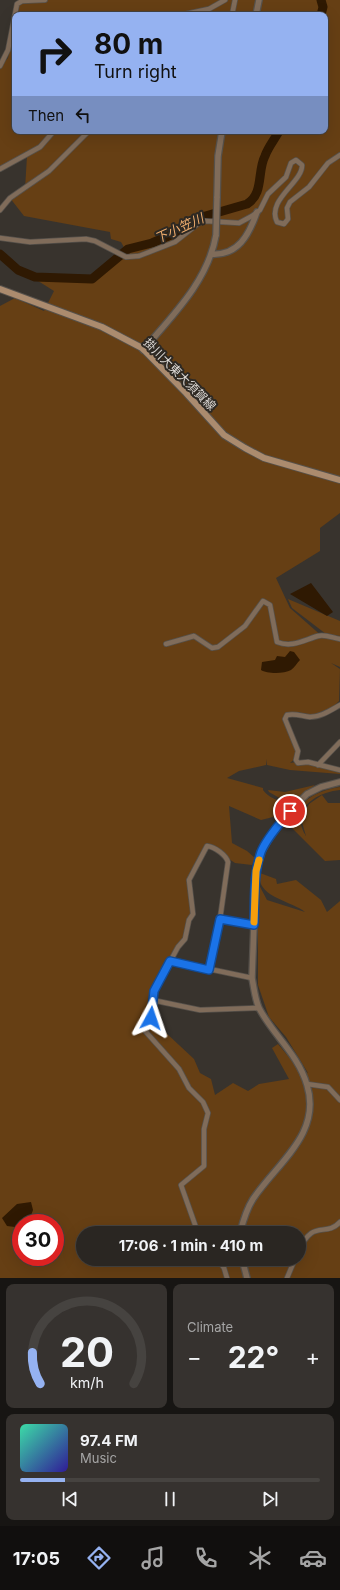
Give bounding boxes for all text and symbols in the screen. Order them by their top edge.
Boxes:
text: 80 m [94,27,163,61]
icon: right [28,28,80,80]
text: Turn right [94,61,177,82]
icon: left [72,104,94,126]
text: Then [28,106,64,125]
water label: 下小笠川 [152,209,208,246]
street label: 掛川大東大須賀線 [141,335,219,413]
pin [273,794,307,828]
icon: arrive [279,800,301,822]
position arrow [130,997,172,1039]
speed limit sign: 30 [12,1214,64,1266]
text: 17:06 · 1 min · 410 m [119,1236,263,1255]
text: Climate [187,1319,233,1335]
text: 20 [59,1327,114,1377]
text: 22° [228,1339,279,1375]
text: − [187,1344,202,1370]
text: + [305,1344,320,1370]
text: km/h [70,1374,103,1391]
text: 97.4 FM [80,1431,138,1450]
text: Music [80,1450,117,1466]
icon: previous [59,1488,81,1510]
icon: pause [159,1488,181,1510]
icon: next [259,1488,281,1510]
icon: directions [85,1544,113,1572]
icon: music [139,1544,167,1572]
icon: phone [192,1544,220,1572]
icon: climate [246,1544,274,1572]
icon: car [299,1544,327,1572]
text: 17:05 [13,1548,60,1569]

